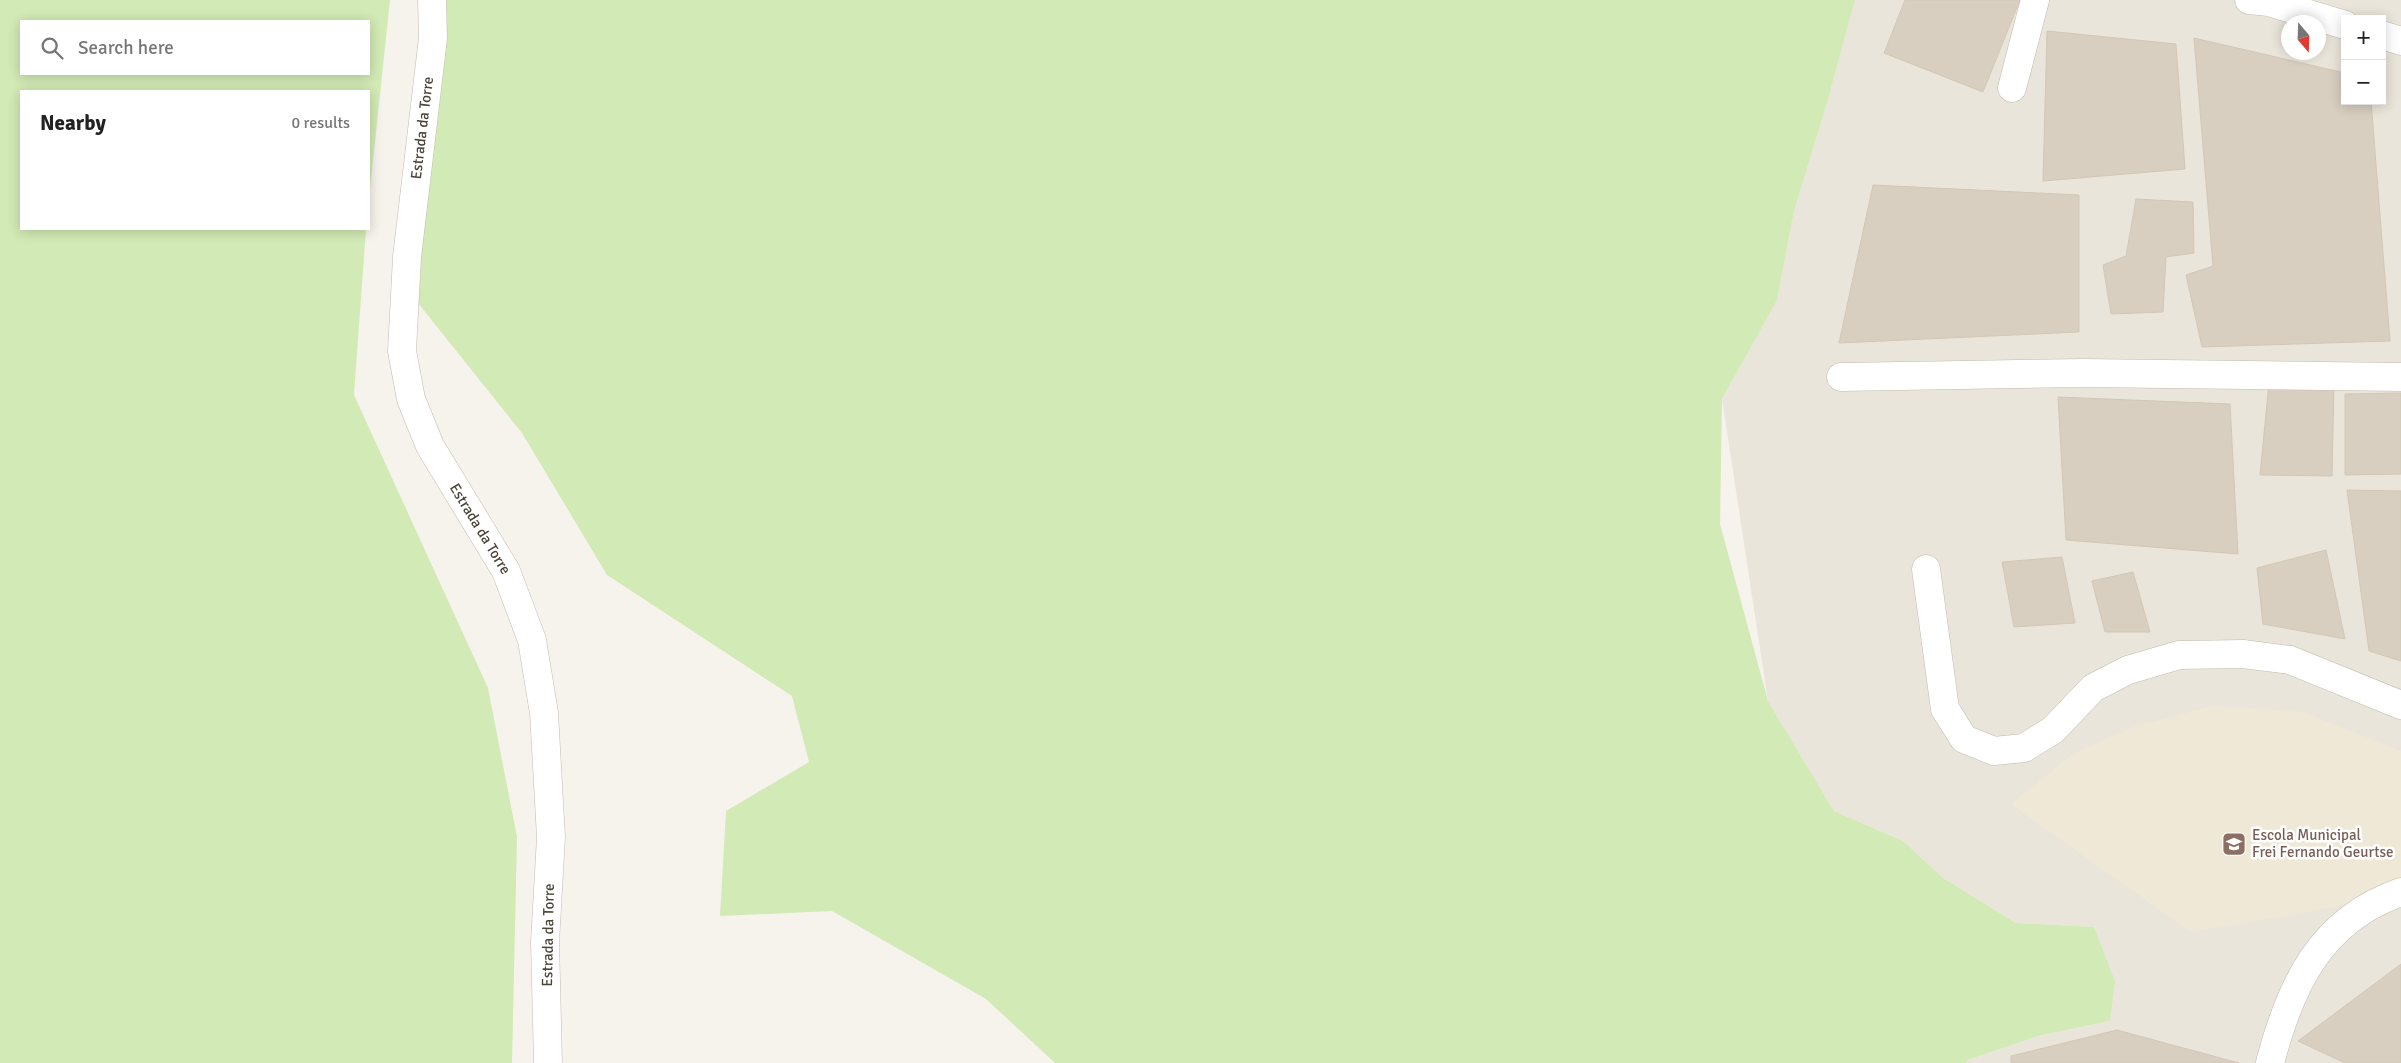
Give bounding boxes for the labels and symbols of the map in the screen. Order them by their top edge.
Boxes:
north arrow [2281,15,2326,60]
street label: Estrada da Torre [407,76,437,180]
street label: Estrada da Torre [446,480,515,577]
place label: Escola Municipal Frei Fernando Geurtse [2252,826,2394,861]
school or university icon: Escola Municipal Frei Fernando Geurtse [2221,831,2247,857]
street label: Estrada da Torre [538,883,558,987]

